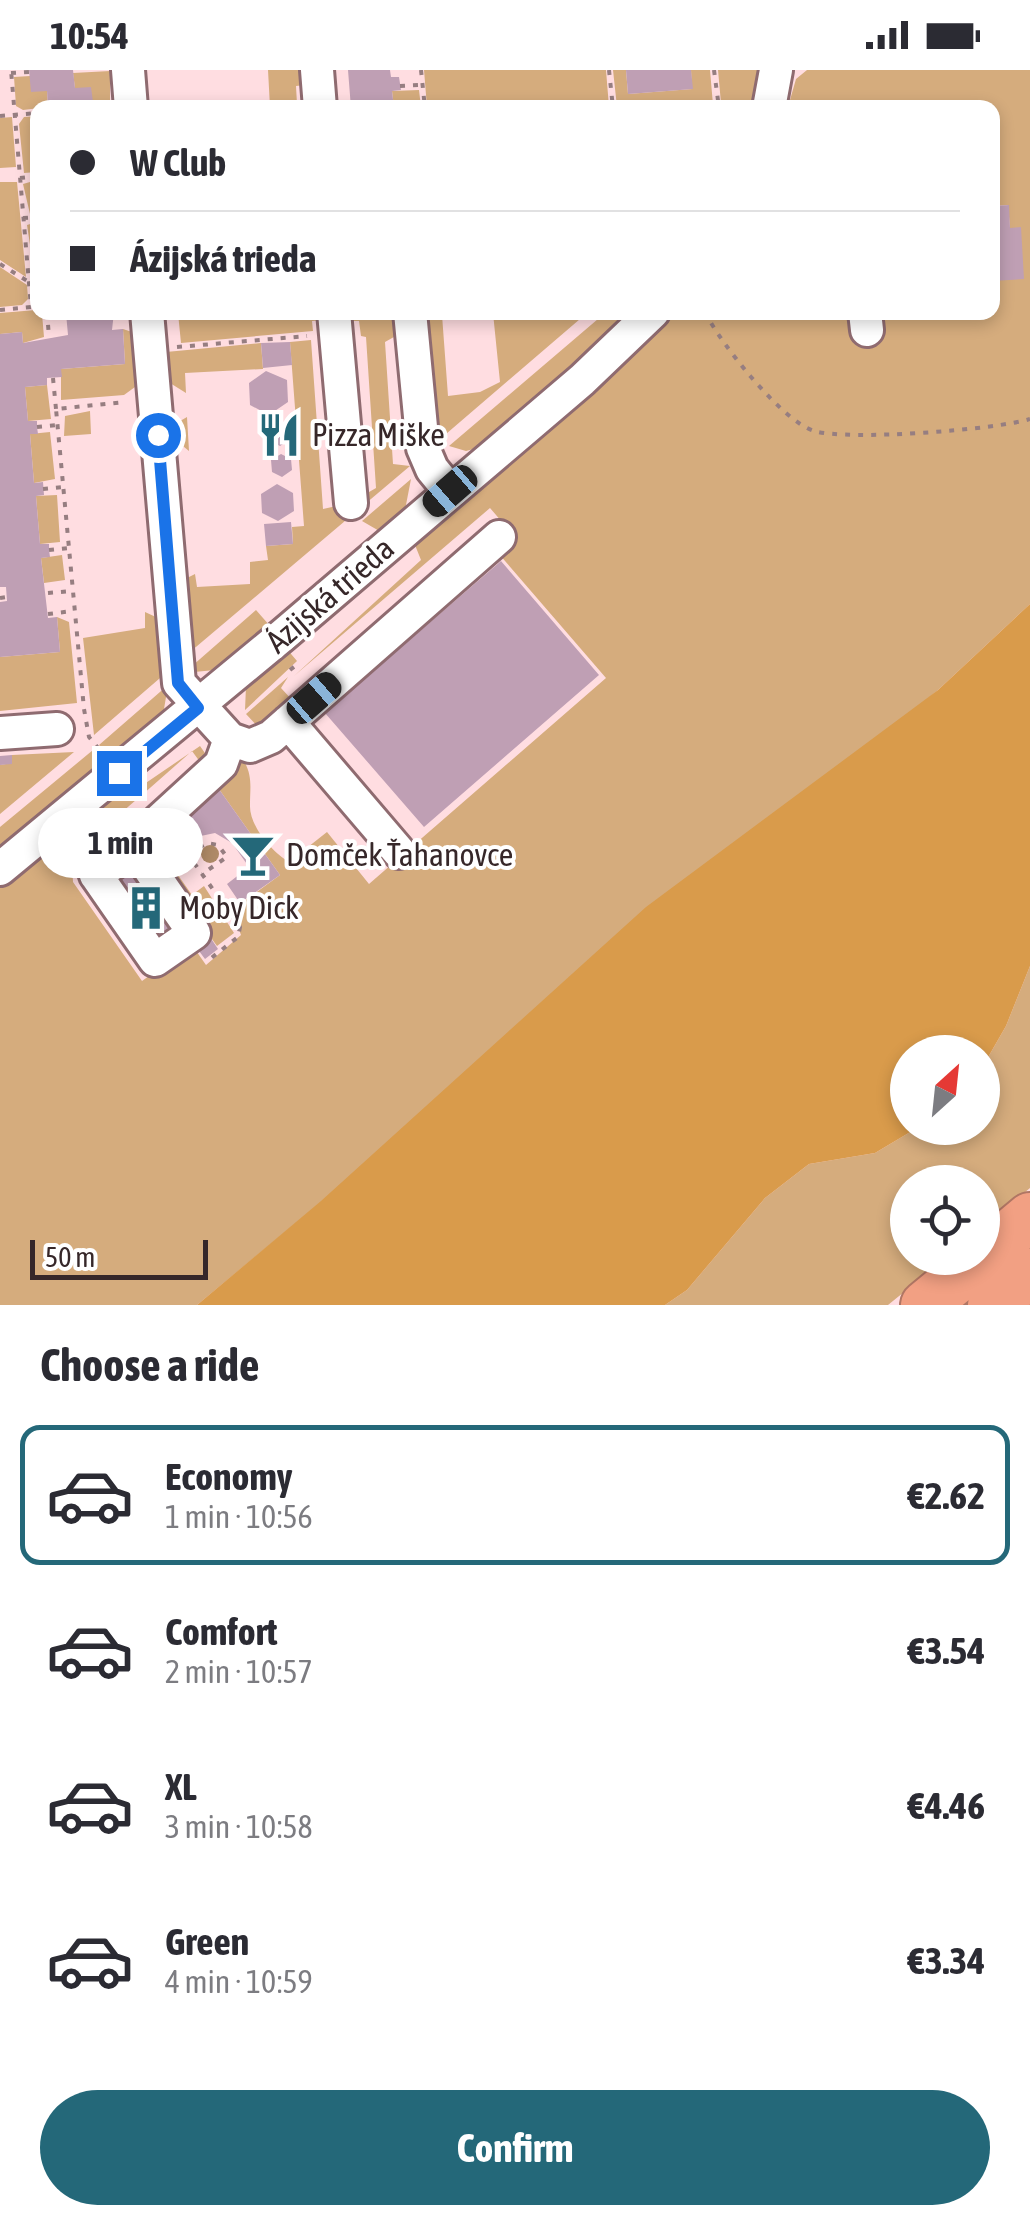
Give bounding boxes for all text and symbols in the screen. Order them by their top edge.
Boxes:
text: 10:54 [50,14,129,57]
text: W Club [130,141,226,184]
text: Ázijská trieda [130,237,316,280]
restaurant icon: Pizza Miške [255,411,303,459]
route start [136,413,181,458]
place label: Pizza Miške [312,416,445,453]
car [418,460,482,522]
street label: Ázijská trieda [258,529,401,660]
car [282,667,346,729]
route end [97,751,142,796]
callout: 1 min [36,808,202,878]
text: 1 min [88,824,153,861]
bar icon: Domček Ťahanovce [229,831,277,879]
place label: Domček Ťahanovce [286,836,513,873]
building icon: Moby Dick [122,884,170,932]
place label: Moby Dick [179,889,299,926]
north arrow [890,1035,1000,1145]
map controls [890,1035,1000,1275]
button: locate [890,1165,1000,1275]
scale bar [30,1235,208,1280]
text: 50 m [45,1241,95,1273]
text: Choose a ride [40,1339,259,1391]
icon: car [45,1450,135,1540]
text: Economy [165,1455,292,1498]
text: €2.62 [908,1474,985,1517]
text: 1 min · 10:56 [165,1498,312,1535]
icon: car [45,1605,135,1695]
text: Comfort [165,1610,277,1653]
text: €3.54 [908,1629,985,1672]
text: 2 min · 10:57 [165,1653,312,1690]
icon: car [45,1760,135,1850]
text: XL [165,1765,197,1808]
text: €4.46 [908,1784,985,1827]
text: 3 min · 10:58 [165,1808,312,1845]
icon: car [45,1915,135,2005]
text: Green [165,1920,249,1963]
text: €3.34 [908,1939,985,1982]
text: 4 min · 10:59 [165,1963,312,2000]
button: Confirm [40,2090,990,2205]

